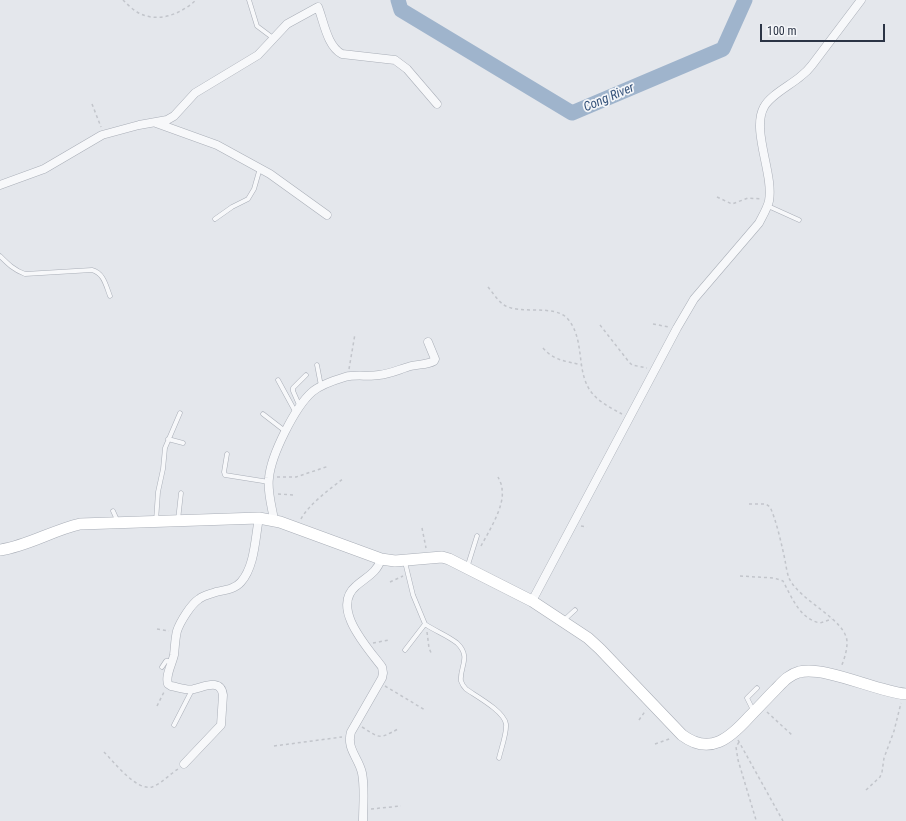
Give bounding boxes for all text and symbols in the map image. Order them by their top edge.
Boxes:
scale bar [762,16,887,42]
text: 100 m [767,24,797,38]
water label: Cong River [581,80,637,116]

